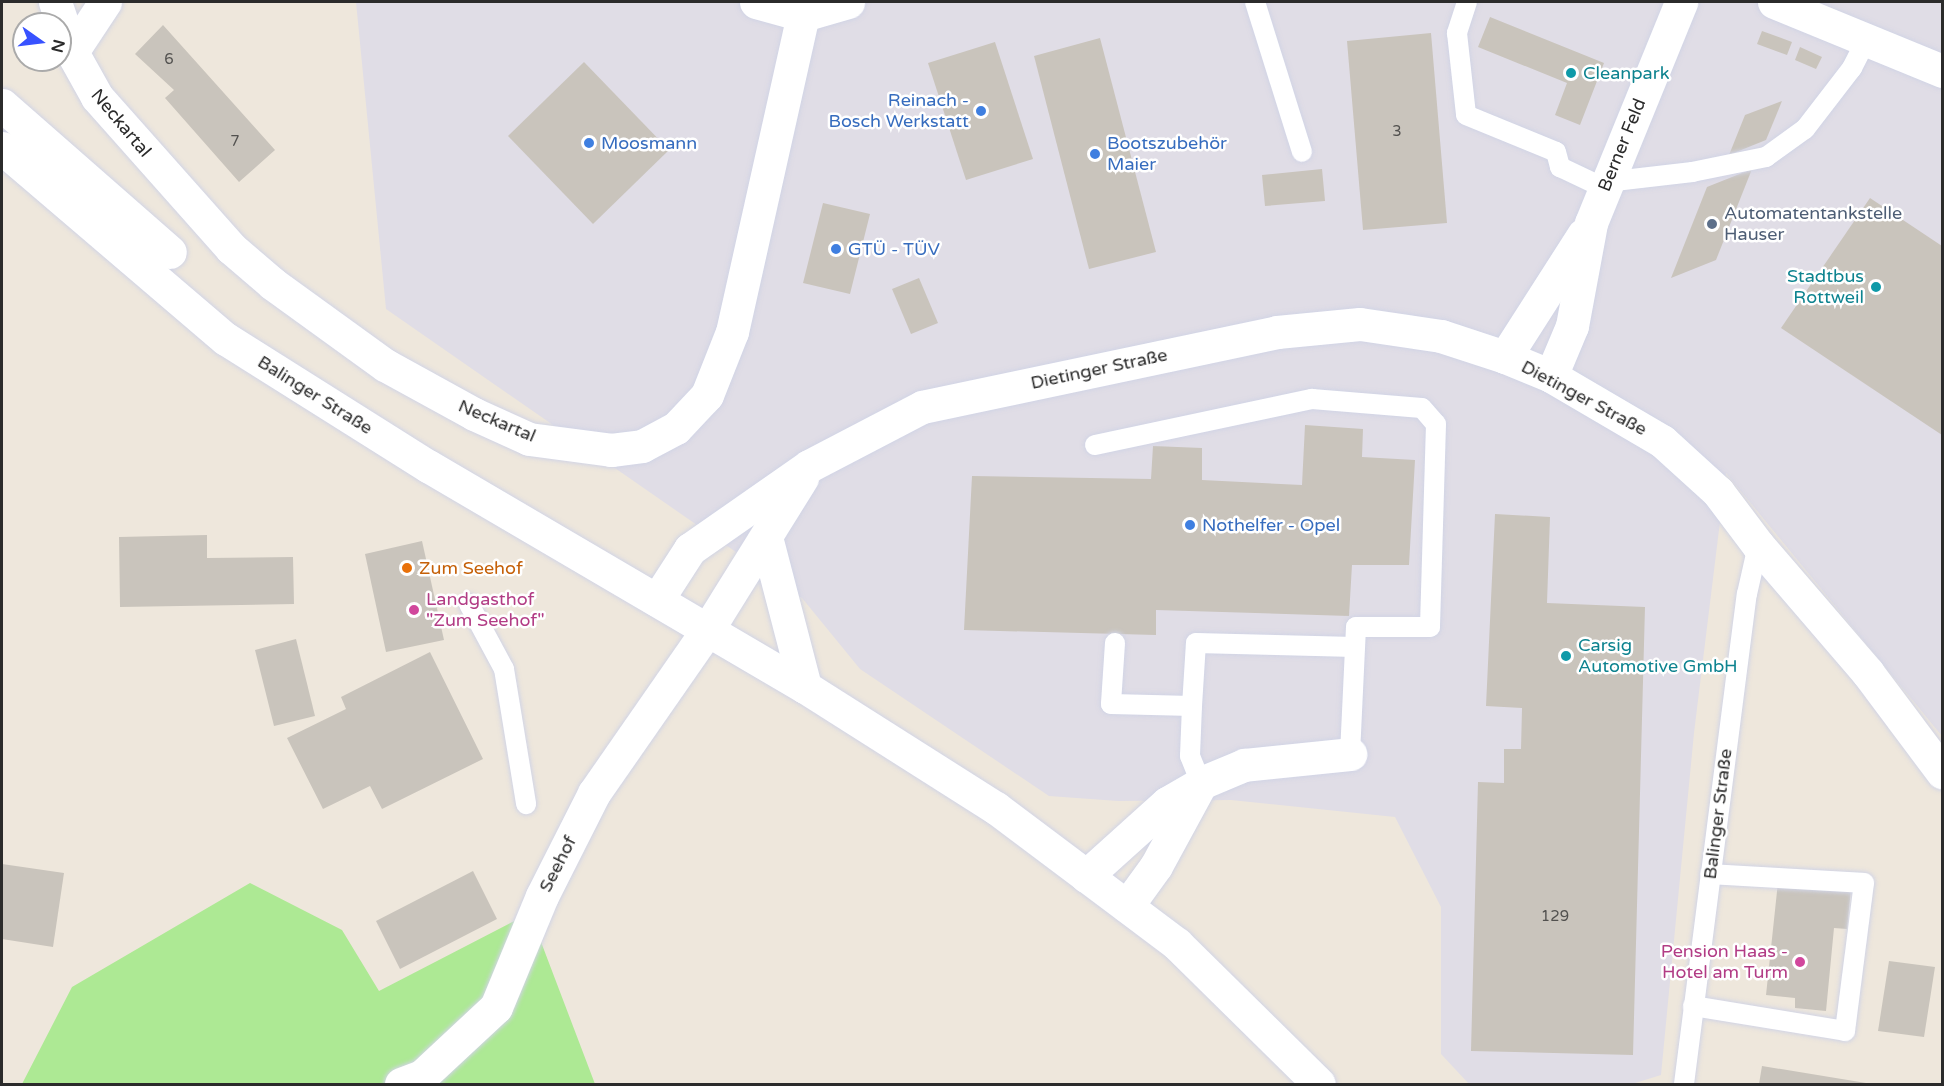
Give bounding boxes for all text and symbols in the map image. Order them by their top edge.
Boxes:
north arrow [12,12,72,72]
text: N [46,37,69,55]
house number: 6 [164,51,174,69]
place label: Cleanpark [1583,62,1669,84]
marker: Cleanpark [1564,66,1578,80]
street label: Neckartal [86,85,156,161]
place label: Reinach - Bosch Werkstatt [829,90,969,132]
street label: Berner Feld [1594,95,1650,195]
marker: Reinach - Bosch Werkstatt [974,104,988,118]
house number: 3 [1392,123,1402,141]
place label: Moosmann [601,132,697,154]
house number: 7 [230,133,240,151]
place label: Bootszubehör Maier [1107,133,1227,176]
marker: Moosmann [582,136,596,150]
marker: Bootszubehör Maier [1088,147,1102,161]
place label: Automatentankstelle Hauser [1724,203,1902,246]
marker: Automatentankstelle Hauser [1705,217,1719,231]
place label: GTÜ - TÜV [848,238,940,260]
marker: GTÜ - TÜV [829,242,843,256]
place label: Stadtbus Rottweil [1787,266,1864,308]
marker: Stadtbus Rottweil [1869,280,1883,294]
street label: Dietinger Straße [1029,344,1169,394]
street label: Balinger Straße [254,351,376,439]
street label: Dietinger Straße [1517,356,1651,440]
street label: Neckartal [455,395,539,447]
place label: Nothelfer - Opel [1202,514,1340,536]
marker: Nothelfer - Opel [1183,518,1197,532]
place label: Zum Seehof [419,557,523,579]
marker: Zum Seehof [400,561,414,575]
place label: Landgasthof "Zum Seehof" [426,589,545,632]
marker: Landgasthof "Zum Seehof" [407,603,421,617]
place label: Carsig Automotive GmbH [1578,635,1738,678]
marker: Carsig Automotive GmbH [1559,649,1573,663]
street label: Balinger Straße [1699,748,1737,880]
street label: Seehof [535,832,581,896]
house number: 129 [1541,908,1569,926]
place label: Pension Haas - Hotel am Turm [1661,941,1788,984]
marker: Pension Haas - Hotel am Turm [1793,955,1807,969]

